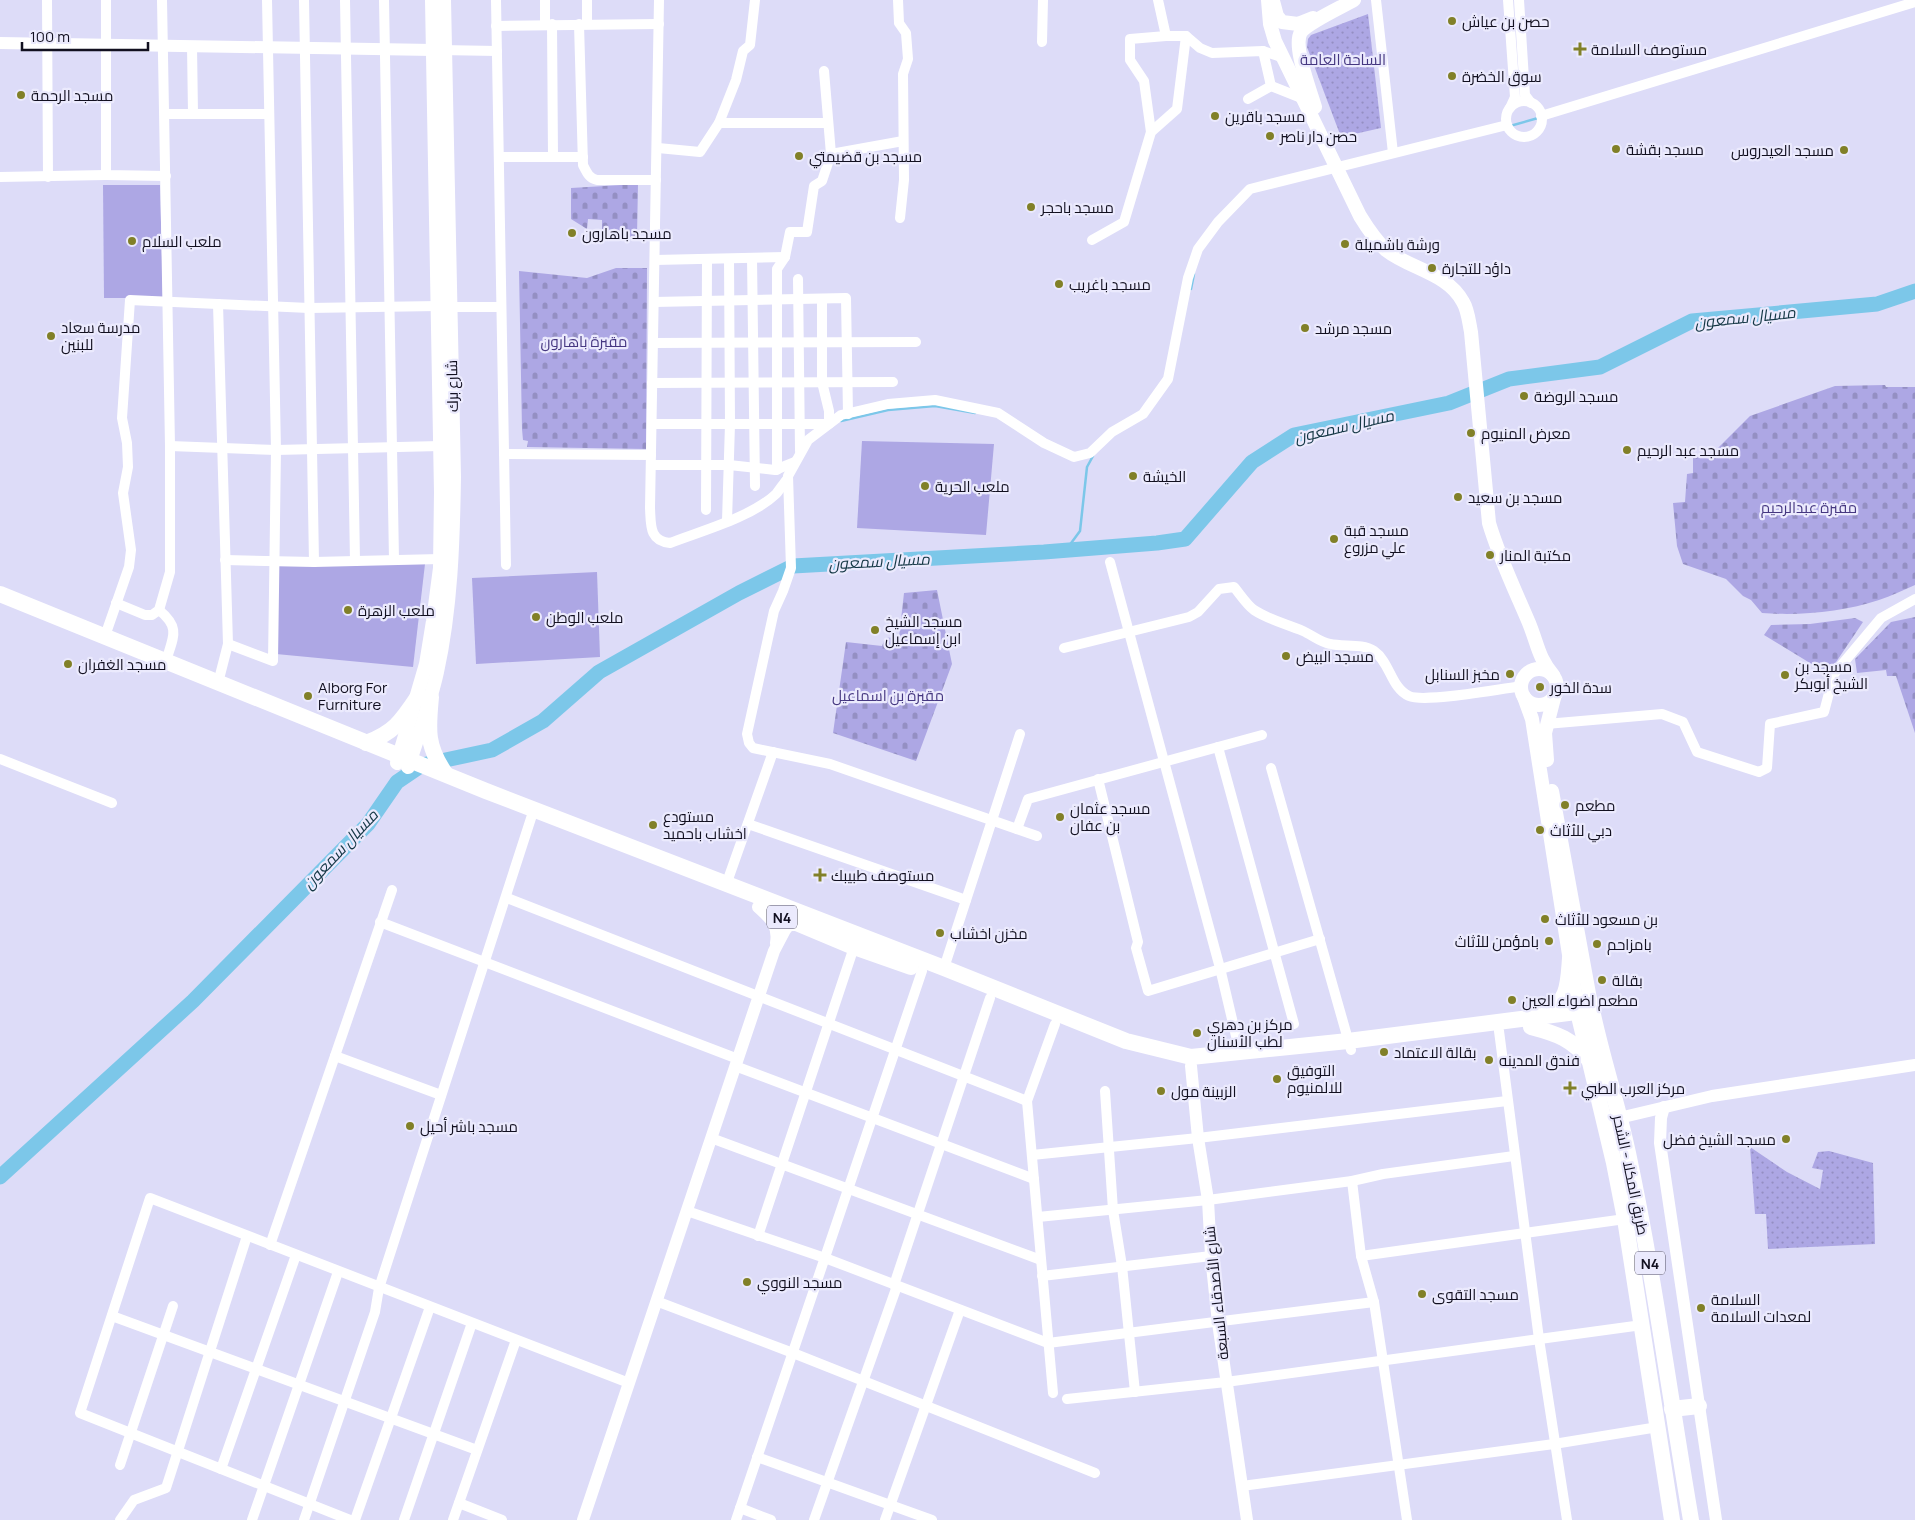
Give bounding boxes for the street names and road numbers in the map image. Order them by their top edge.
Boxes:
street label: شارع برك [441,360,464,412]
road number: N4 [767,906,797,929]
street label: طريق المكلا - الشحر [1608,1112,1654,1237]
street label: شارع الأصدقاء السبعة [1199,1225,1234,1361]
road number: N4 [1635,1252,1665,1274]

